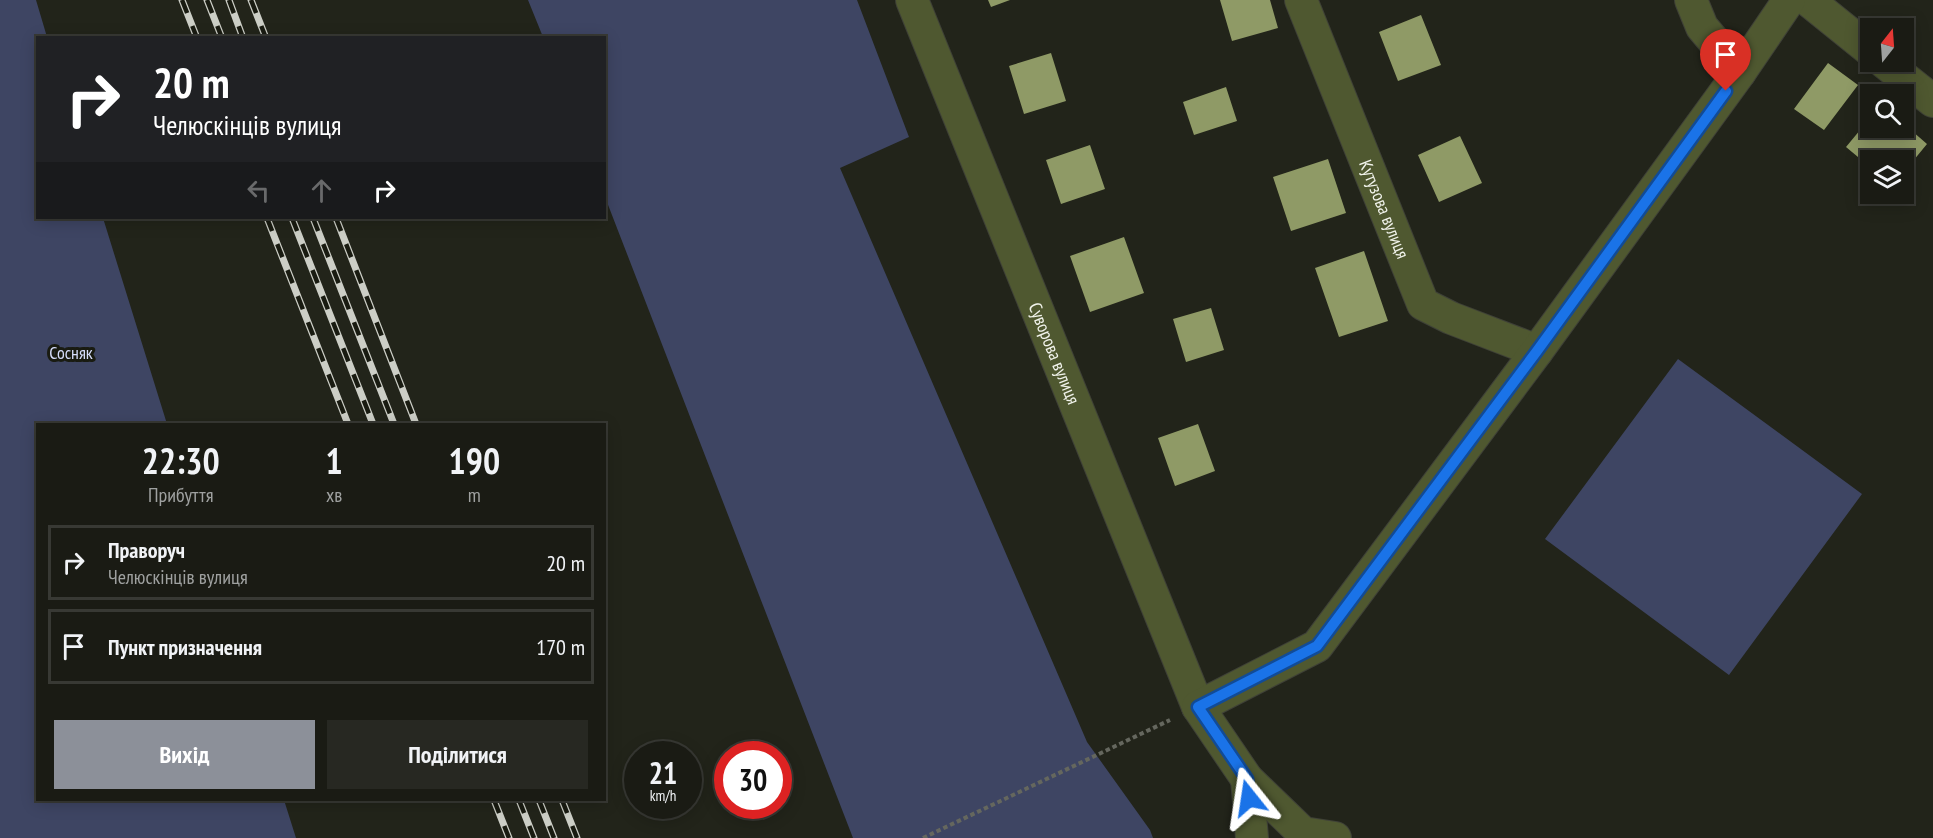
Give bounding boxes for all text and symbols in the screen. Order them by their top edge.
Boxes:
north arrow [1860,18,1914,72]
map controls [1860,18,1914,204]
pin [1700,29,1751,91]
icon: arrive [1709,38,1742,71]
text: 20 m [153,55,230,110]
icon: right [54,60,132,138]
button: search [1860,84,1914,138]
text: Челюскінців вулиця [153,108,342,142]
button: layers [1860,150,1914,204]
street label: Кутузова вулиця [1355,156,1415,262]
icon: left [242,174,275,207]
icon: ahead [305,174,338,207]
icon: right [368,174,401,207]
street label: Суворова вулиця [1024,299,1086,408]
park label: Сосняк [49,341,93,364]
text: 22:30 [142,437,220,484]
text: 1 [326,437,343,484]
text: 190 [449,437,500,484]
text: Прибуття [148,482,213,508]
text: хв [326,482,342,508]
text: m [468,482,481,508]
text: Праворуч [108,536,185,564]
icon: right [57,546,90,579]
text: 20 m [546,549,585,577]
text: Челюскінців вулиця [108,564,248,590]
icon: arrive [57,630,90,663]
text: Пункт призначення [108,633,262,661]
text: 170 m [536,633,585,661]
button: Вихід [54,720,315,789]
button: Поділитися [327,720,588,789]
speed limit sign: 30 [714,741,792,819]
text: 21 [649,753,677,792]
position arrow [1217,766,1281,830]
text: km/h [650,786,676,805]

